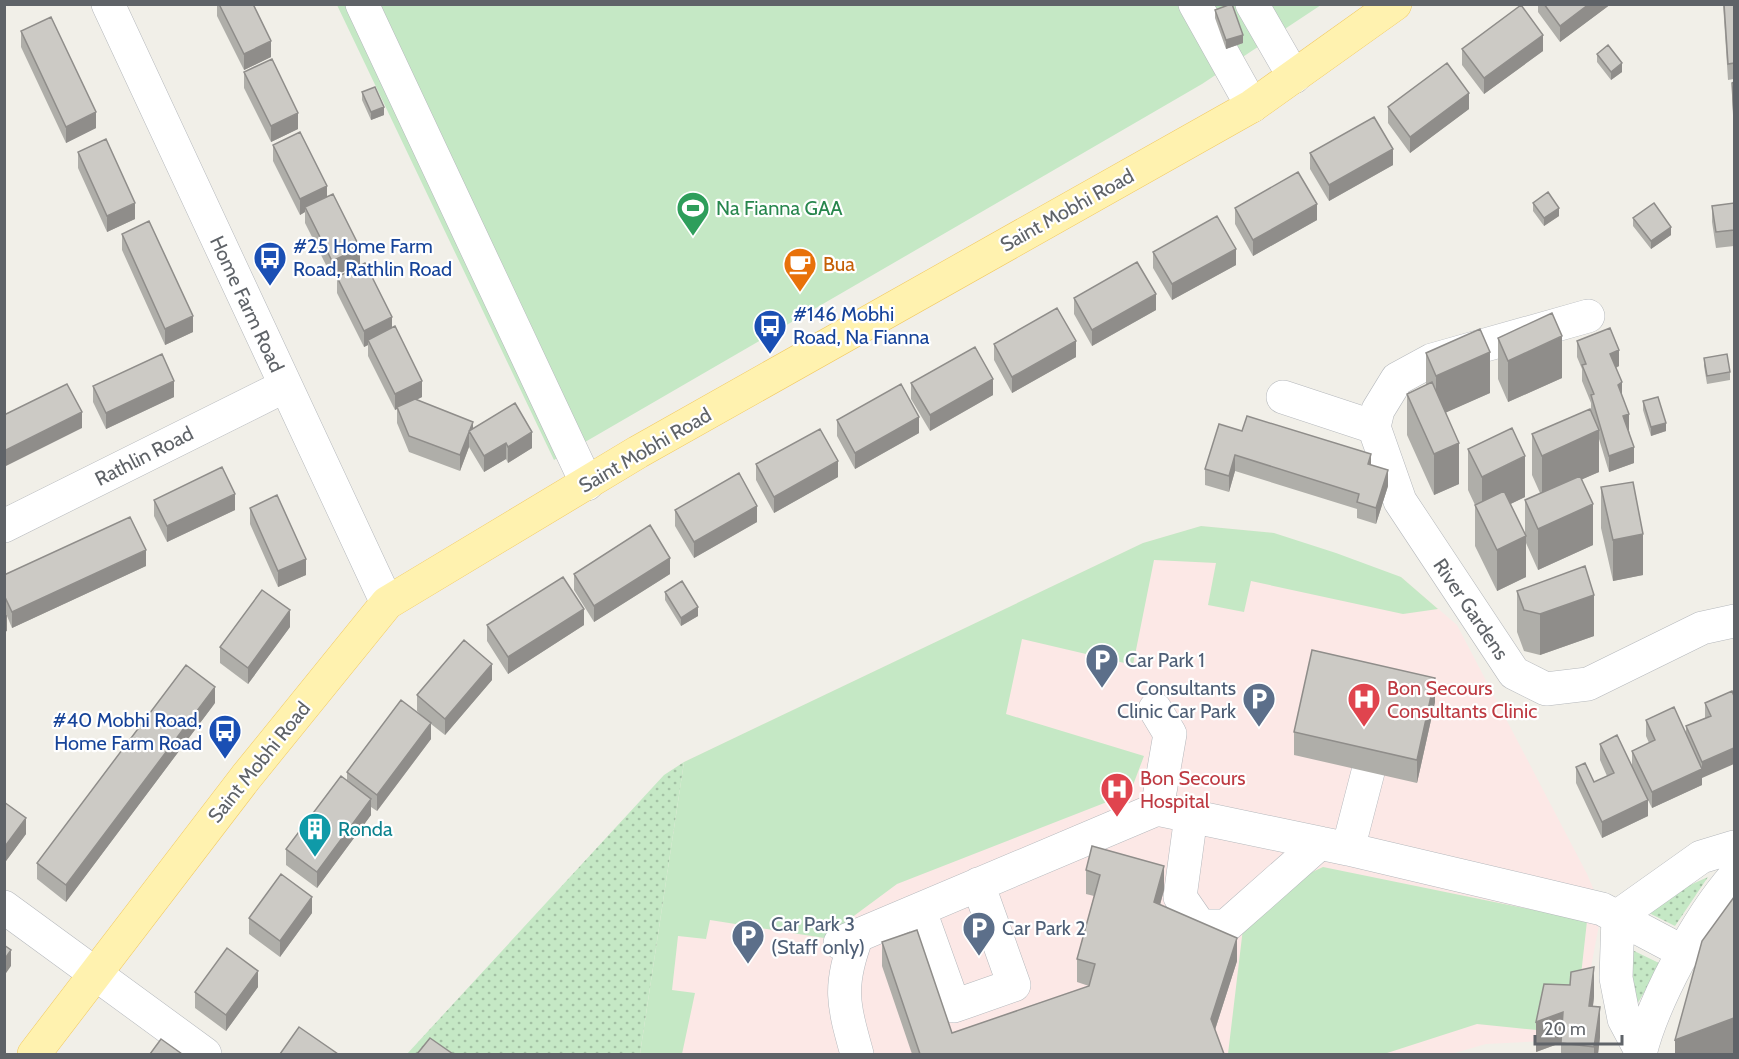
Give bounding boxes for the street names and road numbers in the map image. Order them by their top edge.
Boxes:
street label: Saint Mobhi Road [996,163,1138,257]
street label: Home Farm Road [205,232,289,376]
street label: Saint Mobhi Road [575,402,715,498]
street label: Rathlin Road [91,421,197,491]
street label: River Gardens [1428,554,1514,664]
street label: Saint Mobhi Road [203,697,315,827]

